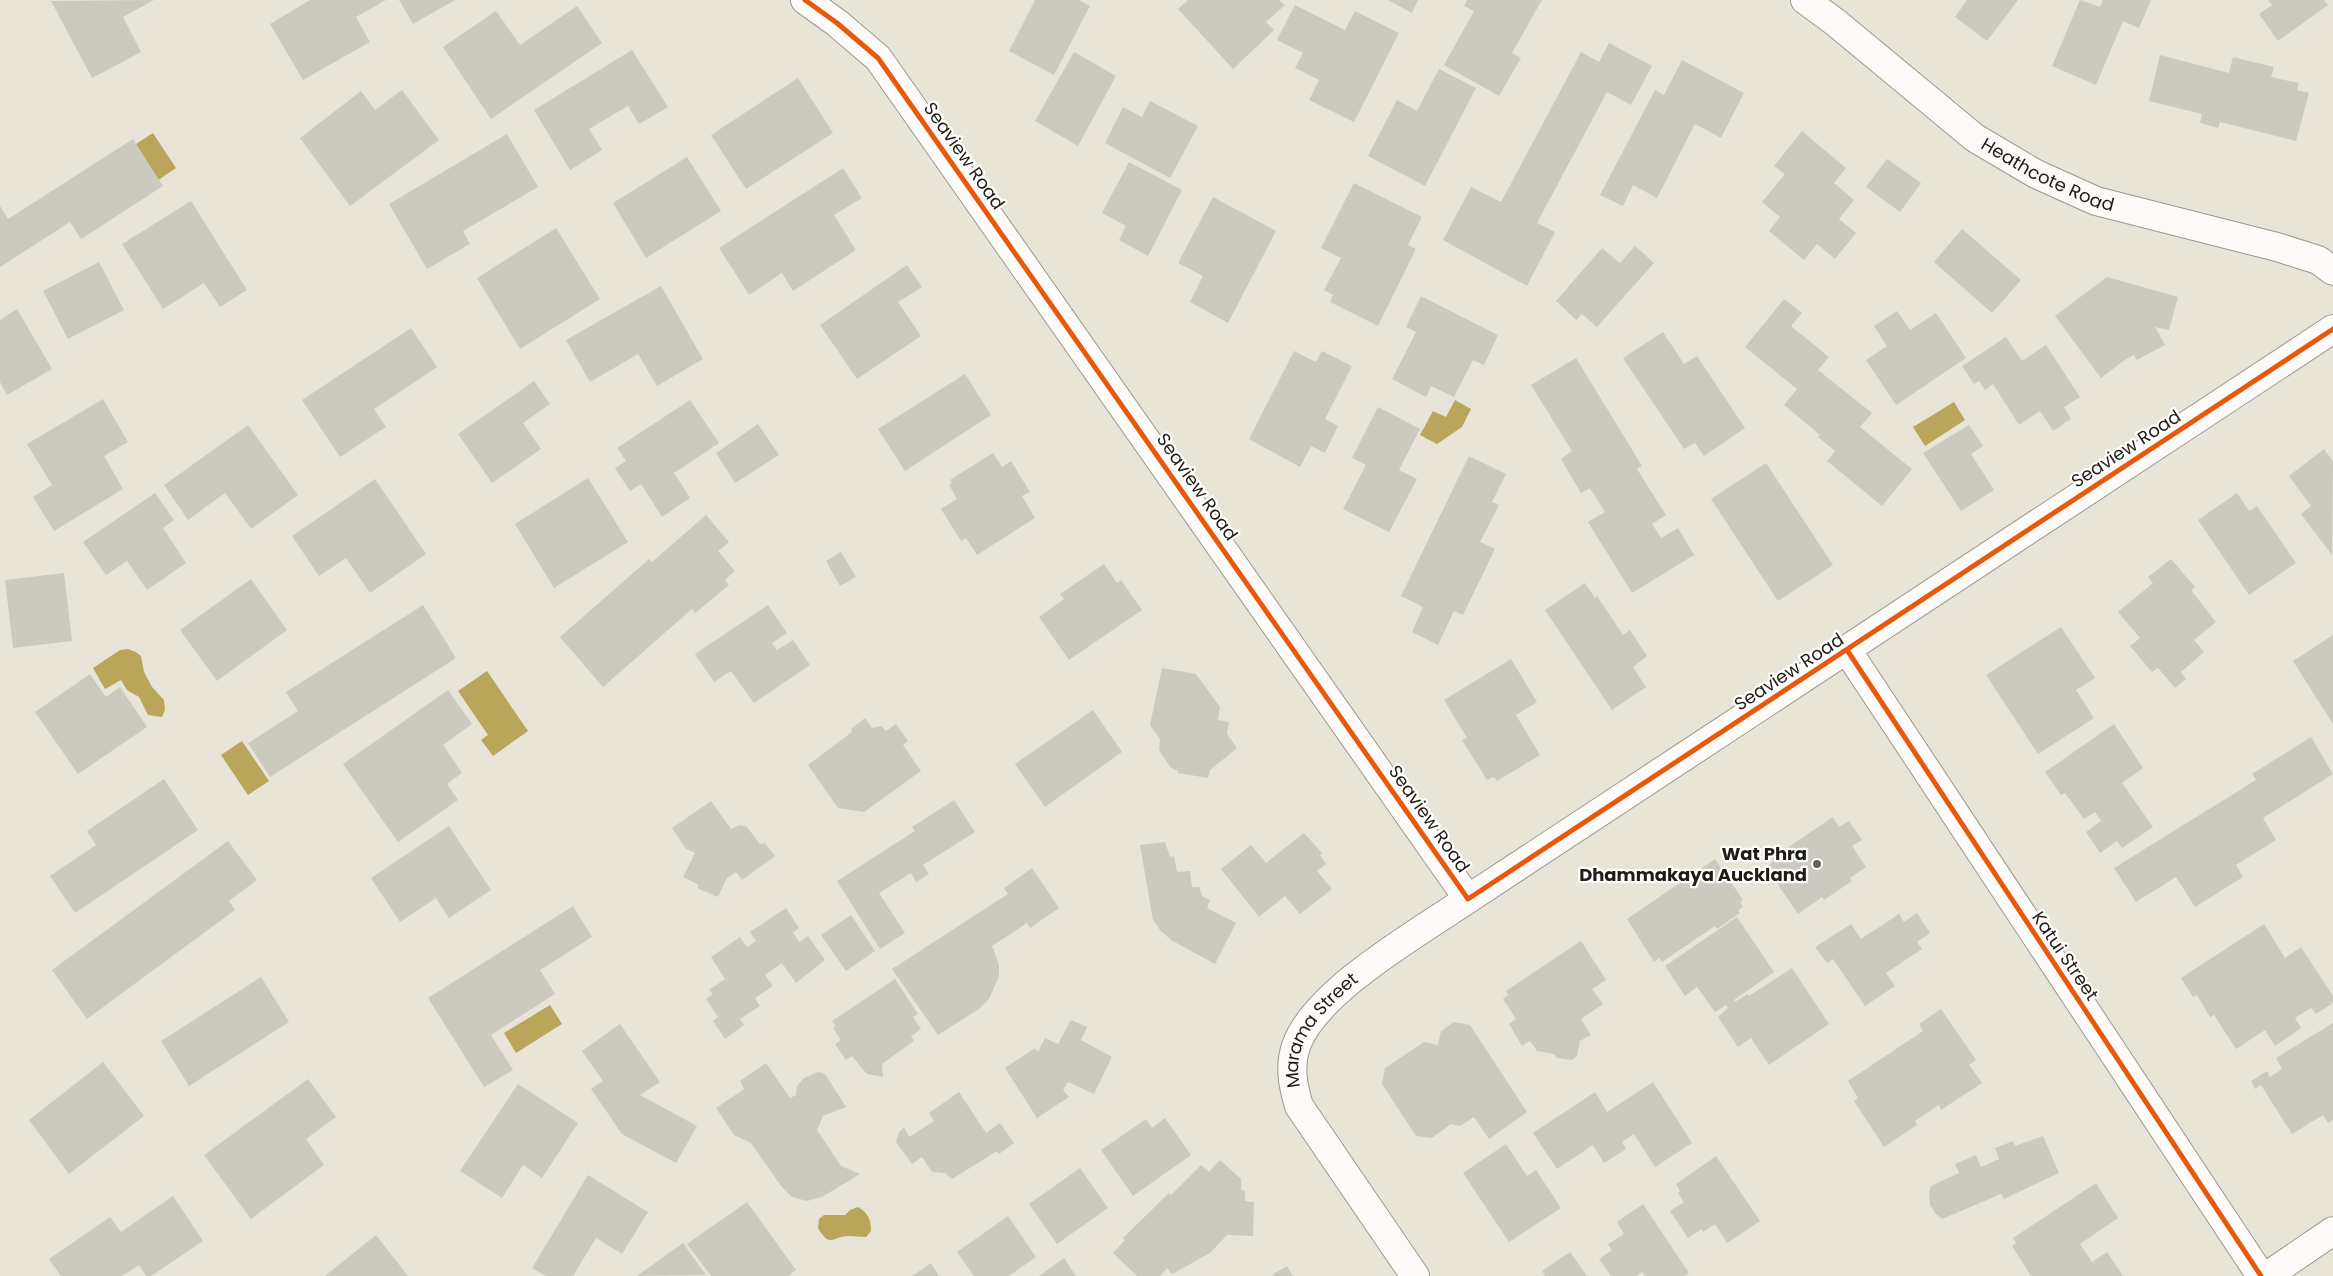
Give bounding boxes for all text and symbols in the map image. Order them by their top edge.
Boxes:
street label: Seaview Road [918,97,1011,214]
street label: Heathcote Road [1977,131,2117,217]
street label: Seaview Road [2066,404,2185,493]
street label: Seaview Road [1151,428,1244,545]
street label: Seaview Road [1729,627,1848,716]
street label: Seaview Road [1383,760,1476,877]
place label: Wat Phra Dhammakaya Auckland [1579,841,1807,887]
marker: Wat Phra Dhammakaya Auckland [1811,858,1823,870]
street label: Katui Street [2026,906,2105,1005]
street label: Marama Street [1279,966,1363,1090]

